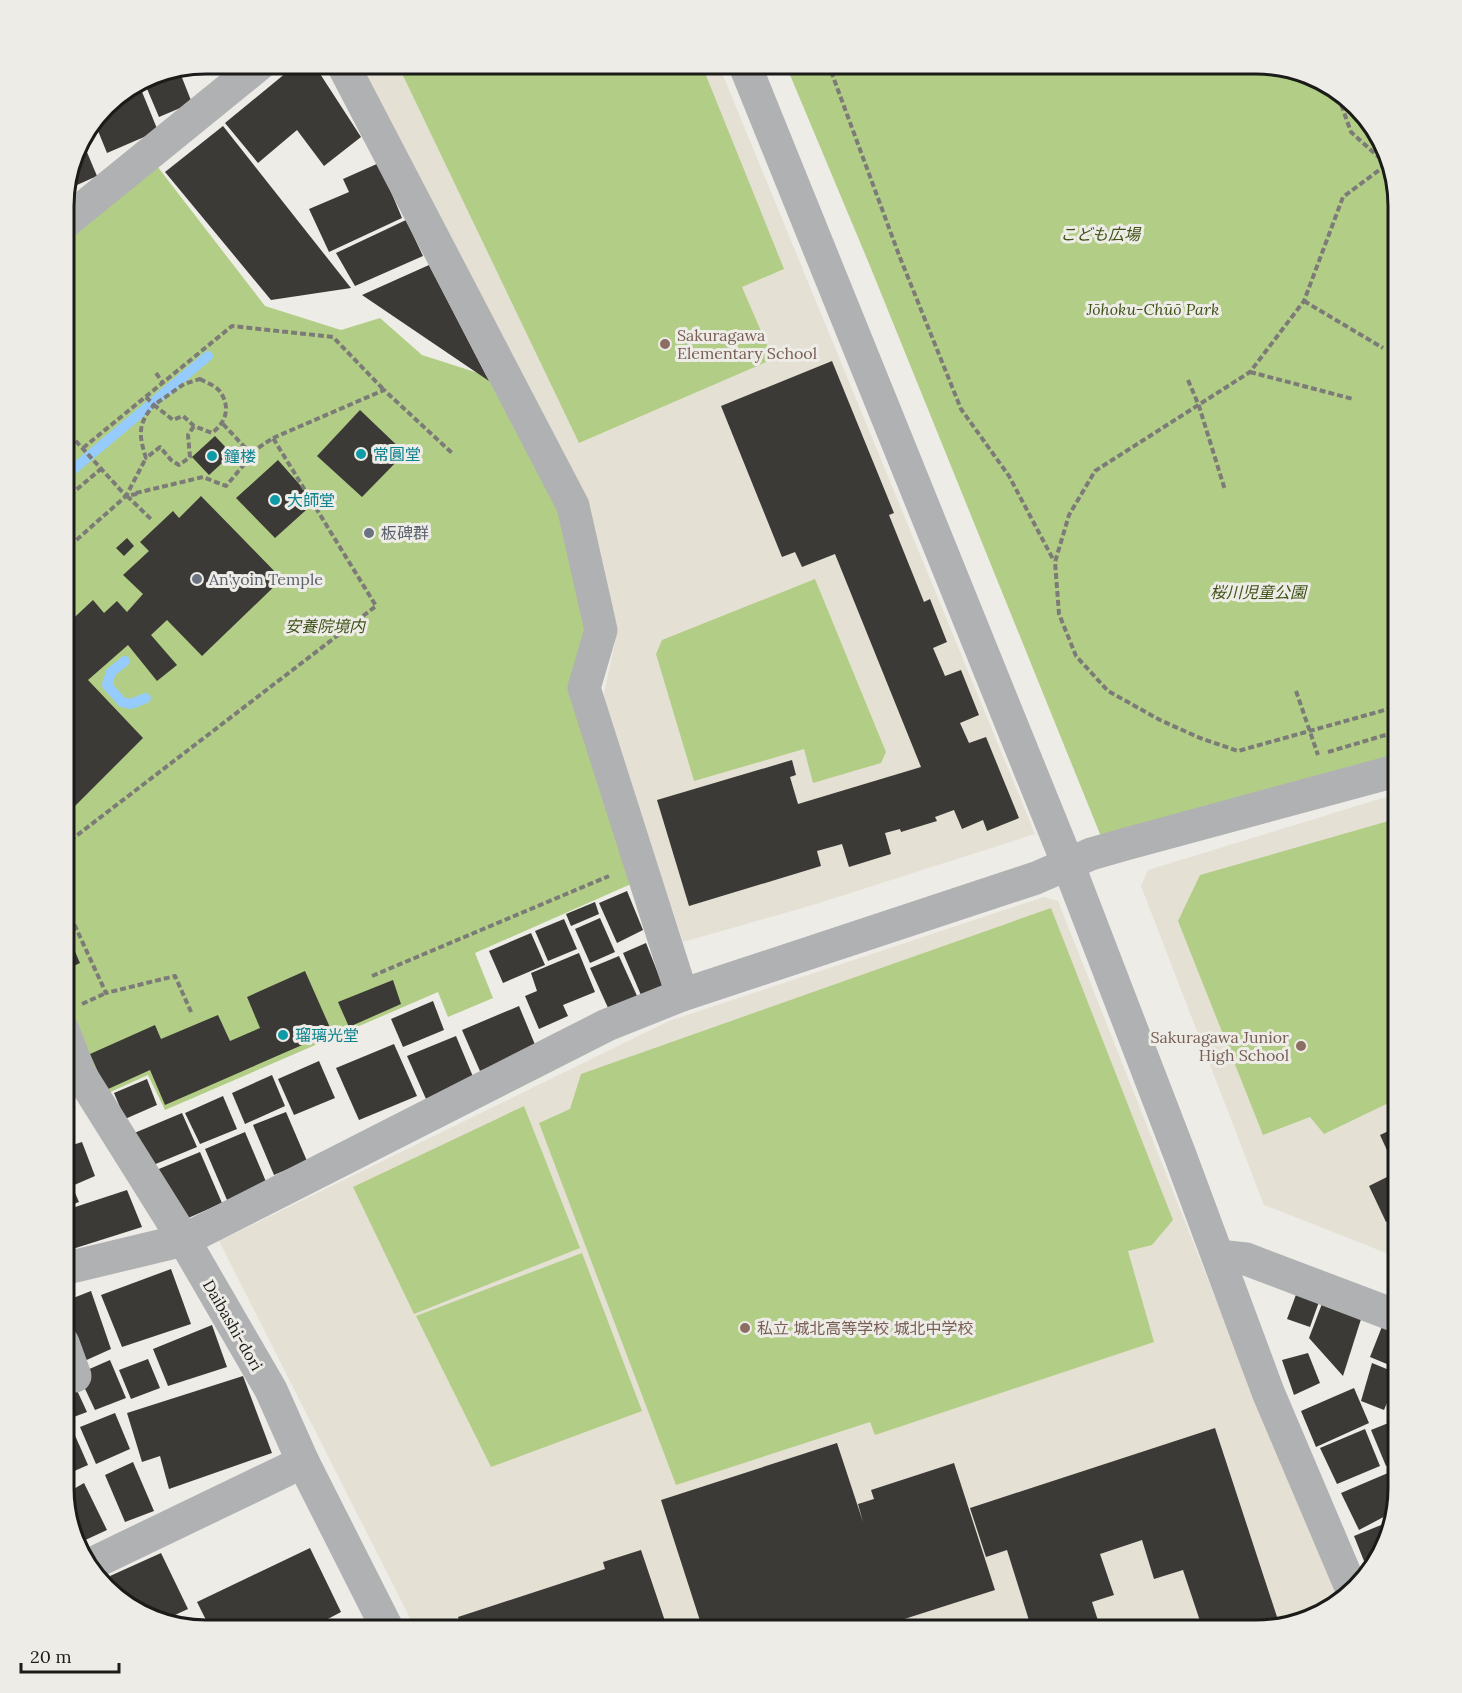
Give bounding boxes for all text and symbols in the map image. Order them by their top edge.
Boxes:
park label: こども広場 [1060,224,1142,244]
park label: Jōhoku-Chūō Park [1086,299,1219,319]
place label: Sakuragawa Elementary School [677,325,817,363]
marker: Sakuragawa Elementary School [658,337,672,351]
place label: 常圓堂 [373,444,421,464]
place label: 鐘楼 [224,446,256,466]
marker: 常圓堂 [354,447,368,461]
marker: 鐘楼 [205,449,219,463]
place label: 大師堂 [287,490,335,510]
marker: 大師堂 [268,493,282,507]
place label: 板碑群 [381,523,429,543]
marker: 板碑群 [362,526,376,540]
place label: An'yoin Temple [208,569,323,589]
marker: An'yoin Temple [190,572,204,586]
park label: 桜川児童公園 [1210,582,1308,602]
park label: 安養院境内 [285,616,367,636]
place label: 瑠璃光堂 [295,1025,359,1045]
place label: Sakuragawa Junior High School [1150,1027,1289,1065]
marker: 瑠璃光堂 [276,1028,290,1042]
marker: Sakuragawa Junior High School [1294,1039,1308,1053]
street label: Daibashi-dori [199,1276,267,1374]
place label: 私立 城北高等学校 城北中学校 [757,1318,973,1338]
marker: 私立 城北高等学校 城北中学校 [738,1321,752,1335]
scale bar [21,1636,118,1674]
text: 20 m [30,1645,72,1668]

